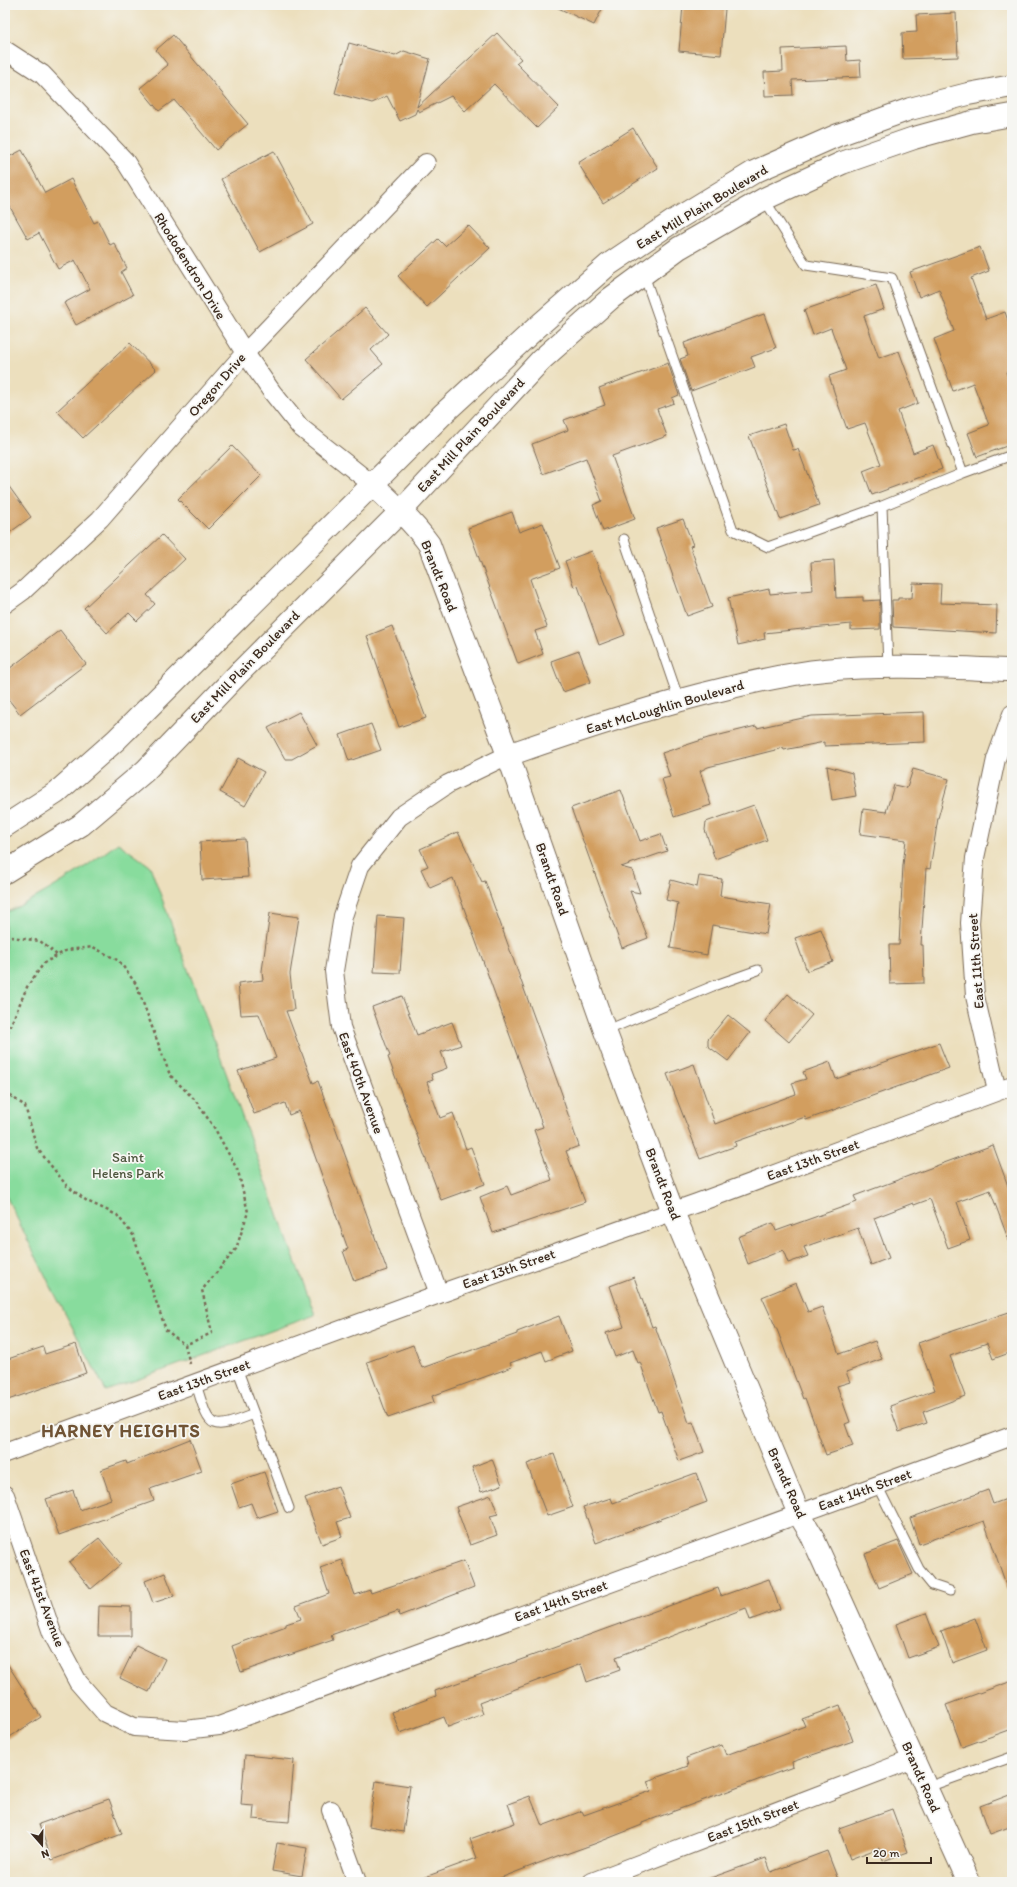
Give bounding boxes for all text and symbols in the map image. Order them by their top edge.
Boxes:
street label: East Mill Plain Boulevard [633,161,771,253]
street label: Rhododendron Drive [150,209,230,323]
street label: Oregon Drive [185,349,250,420]
street label: East Mill Plain Boulevard [413,374,529,496]
street label: Brandt Road [417,538,461,615]
street label: East Mill Plain Boulevard [187,607,304,727]
street label: East McLoughlin Boulevard [584,676,746,738]
street label: Brandt Road [532,840,573,918]
street label: East 11th Street [964,913,988,1009]
street label: East 40th Avenue [335,1030,387,1136]
street label: East 13th Street [765,1135,861,1185]
street label: Brandt Road [641,1146,685,1223]
park label: Saint Helens Park [92,1149,164,1182]
street label: East 13th Street [460,1245,558,1293]
street label: East 13th Street [156,1355,252,1405]
district label: HARNEY HEIGHTS [41,1420,201,1442]
street label: Brandt Road [764,1445,810,1522]
street label: East 14th Street [816,1465,914,1515]
street label: East 41st Avenue [15,1547,69,1650]
street label: East 14th Street [512,1576,610,1626]
street label: Brandt Road [898,1739,944,1816]
street label: East 15th Street [705,1796,801,1846]
north arrow [22,1825,62,1865]
scale bar [867,1839,931,1865]
text: 20 m [873,1846,900,1860]
text: N [40,1847,51,1861]

